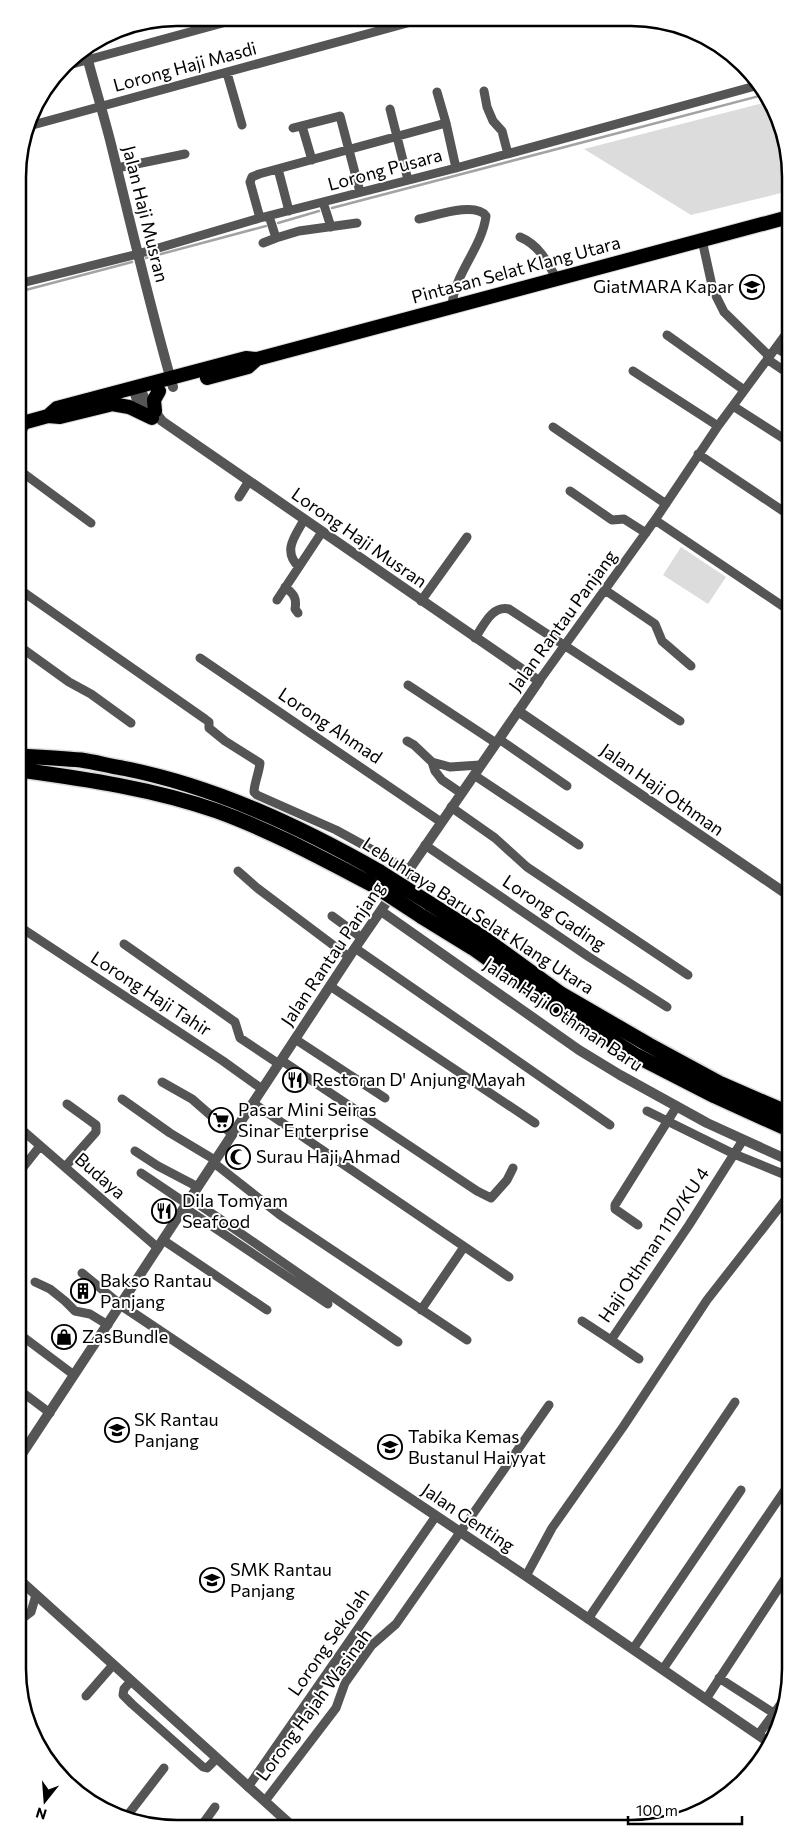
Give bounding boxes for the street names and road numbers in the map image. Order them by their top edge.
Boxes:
street label: Lorong Haji Masdi [111,36,259,96]
street label: Jalan Haji Musran [118,143,174,284]
street label: Lorong Pusara [325,143,444,195]
street label: Pintasan Selat Klang Utara [409,231,623,308]
street label: Lorong Haji Musran [288,482,431,592]
street label: Jalan Rantau Panjang [503,545,621,695]
street label: Lorong Ahmad [274,682,387,768]
street label: Jalan Haji Othman [597,738,729,840]
street label: Lebuhraya Baru Selat Klang Utara [359,832,598,998]
street label: Lorong Gading [499,870,611,955]
street label: Jalan Rantau Panjang [276,877,389,1030]
street label: Lorong Haji Tahir [87,946,216,1040]
street label: Jalan Haji Othman Baru [480,953,647,1076]
street label: Budaya [71,1147,130,1203]
street label: Haji Othman 11D/KU 4 [593,1162,713,1326]
street label: Jalan Genting [418,1478,519,1556]
street label: Lorong Sekolah [283,1583,374,1700]
street label: Lorong Hajah Wasinah [251,1624,376,1785]

